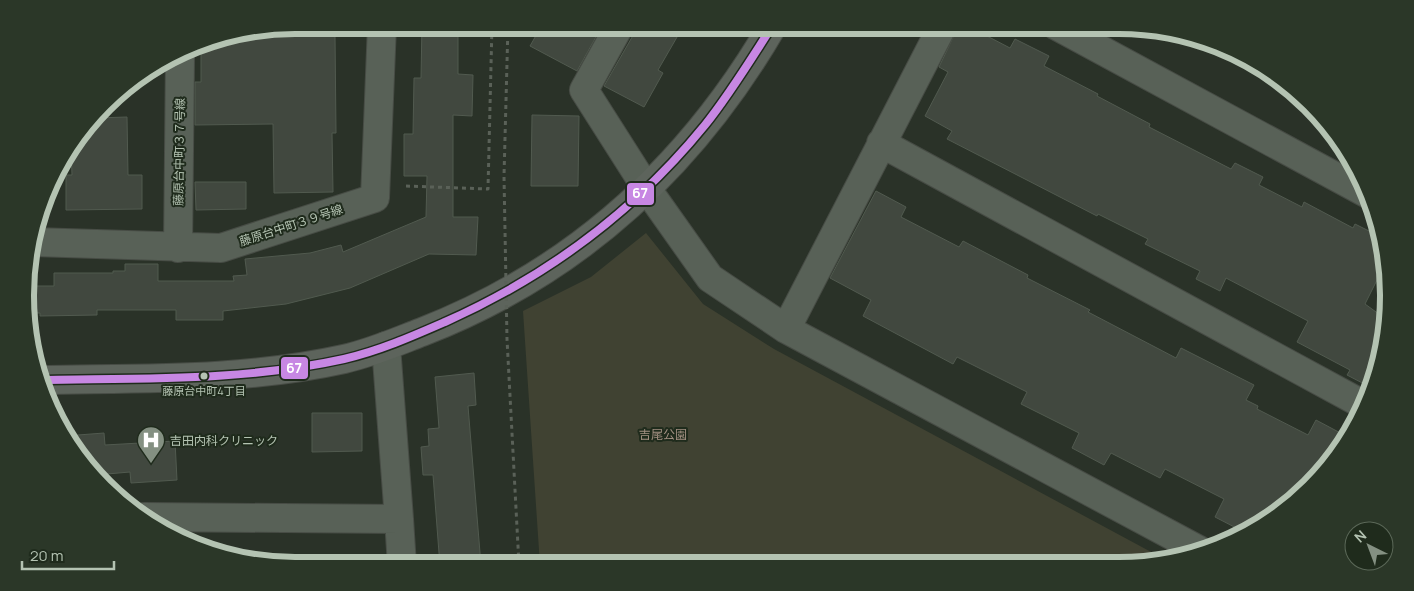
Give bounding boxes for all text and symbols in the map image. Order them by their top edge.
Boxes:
street label: 藤原台中町３７号線 [170,98,188,206]
line badge: 67 [626,182,655,206]
text: 67 [632,183,648,202]
street label: 藤原台中町３９号線 [237,200,345,250]
line badge: 67 [280,356,309,380]
text: 67 [286,358,302,377]
marker: 藤原台中町4丁目 [199,371,209,381]
place label: 藤原台中町4丁目 [162,383,246,398]
hospital icon: 吉田内科クリニック [136,425,166,464]
park label: 吉尾公園 [639,426,687,443]
place label: 吉田内科クリニック [170,432,278,449]
north arrow [1344,521,1394,571]
text: N [1350,526,1370,546]
scale bar [22,538,115,570]
text: 20 m [30,545,63,566]

